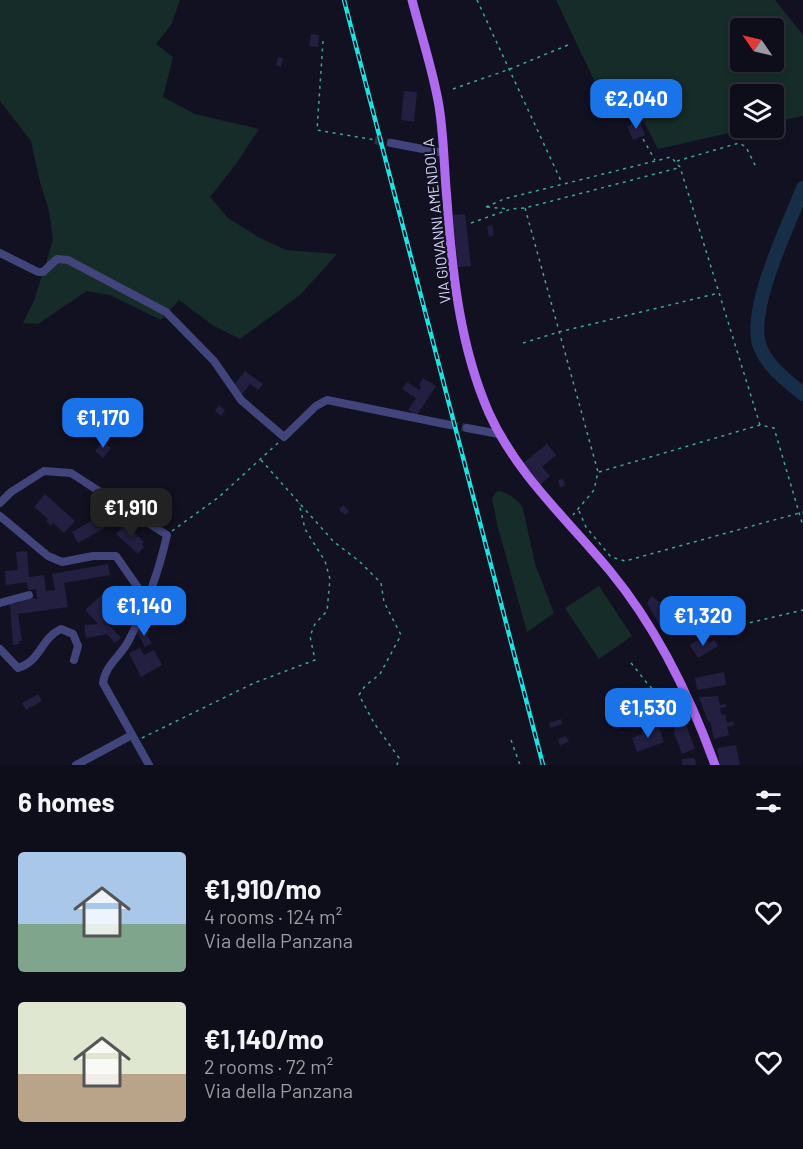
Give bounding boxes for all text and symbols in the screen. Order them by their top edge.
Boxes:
north arrow [730,18,784,72]
map controls [730,18,784,138]
pin: €2,040 [587,79,685,130]
button: layers [730,84,784,138]
text: €2,040 [604,86,668,110]
street label: VIA GIOVANNI AMENDOLA [418,137,454,305]
pin: €1,170 [54,398,152,449]
text: €1,170 [76,405,130,429]
pin: €1,910 [82,488,180,539]
text: €1,910 [104,495,158,519]
pin: €1,140 [95,586,193,637]
text: €1,140 [116,593,172,617]
pin: €1,320 [654,596,752,647]
text: €1,320 [674,603,732,627]
pin: €1,530 [599,688,697,739]
text: €1,530 [619,695,677,719]
icon: filters [752,785,785,818]
text: 6 homes [18,786,115,817]
text: €1,910/mo [204,873,322,904]
icon: home [66,876,138,948]
icon: heart [752,896,785,929]
text: 4 rooms · 124 m² [204,904,342,928]
text: Via della Panzana [204,928,353,952]
text: €1,140/mo [204,1023,324,1054]
icon: home [66,1026,138,1098]
icon: heart [752,1046,785,1079]
text: 2 rooms · 72 m² [204,1054,333,1078]
text: Via della Panzana [204,1078,353,1102]

